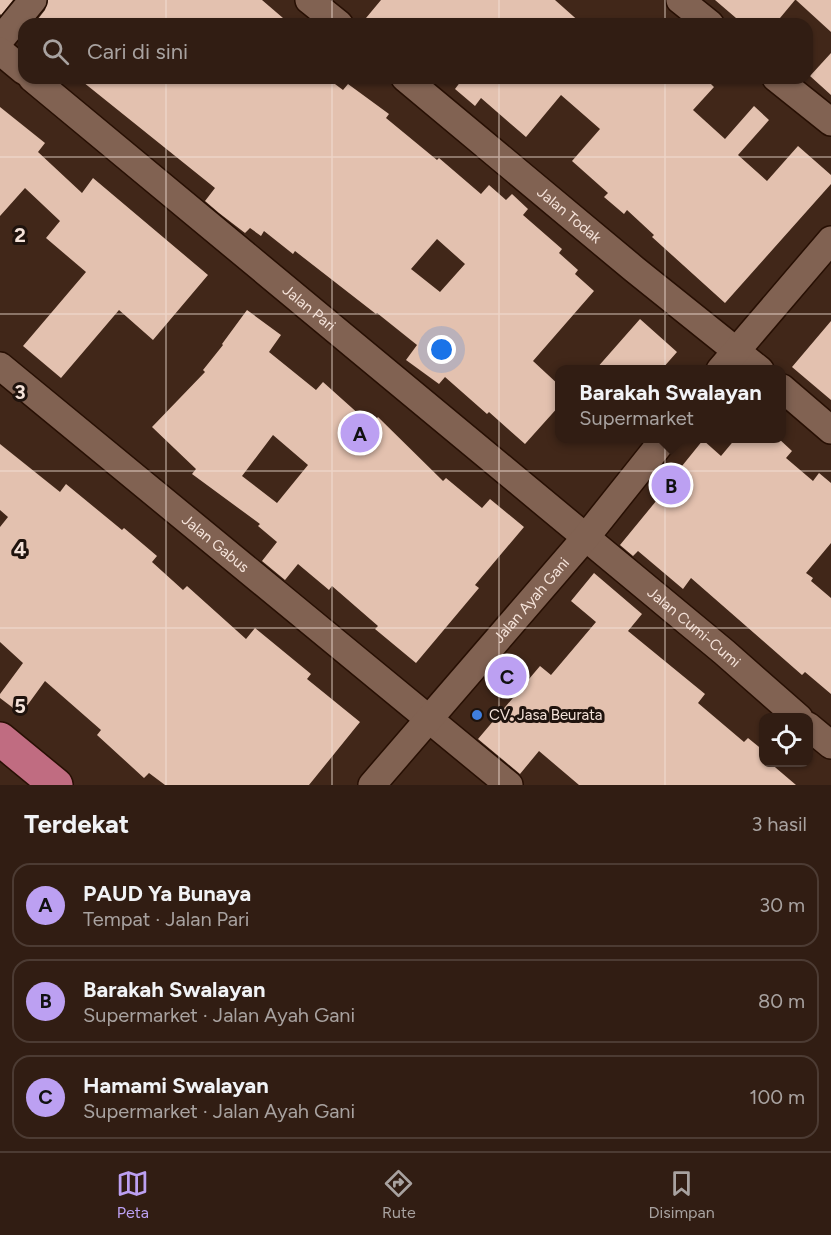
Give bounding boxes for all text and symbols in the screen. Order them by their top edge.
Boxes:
search box [18,18,813,84]
icon: search [39,35,72,68]
text: Cari di sini [87,38,188,65]
street label: Jalan Todak [534,183,606,248]
text: 2 [14,223,26,247]
street label: Jalan Pari [279,281,339,335]
your location [427,335,456,364]
popup [555,365,786,443]
text: Barakah Swalayan [579,379,762,406]
text: 3 [14,380,26,404]
text: Supermarket [579,406,694,430]
pin: A [340,410,380,456]
pin: B [652,462,690,508]
street label: Jalan Gabus [178,510,253,576]
text: 4 [14,537,27,561]
street label: Jalan Ayah Gani [490,554,573,647]
street label: Jalan Cumi-Cumi [644,583,744,671]
pin: C [488,654,526,698]
text: 5 [14,694,26,718]
place label: CV. Jasa Beurata [489,706,602,724]
marker: CV. Jasa Beurata [470,708,484,722]
map controls [759,713,813,767]
button: locate [759,713,813,767]
text: Terdekat [24,808,129,840]
text: 3 hasil [751,812,807,836]
text: PAUD Ya Bunaya [83,880,251,907]
text: A [38,893,53,917]
text: 30 m [759,893,805,917]
text: Tempat · Jalan Pari [83,907,249,931]
text: Barakah Swalayan [83,976,266,1003]
text: B [39,989,52,1013]
text: 80 m [758,989,805,1013]
text: Supermarket · Jalan Ayah Gani [83,1003,355,1027]
text: Hamami Swalayan [83,1072,269,1099]
text: C [38,1085,53,1109]
text: 100 m [749,1085,805,1109]
text: Supermarket · Jalan Ayah Gani [83,1099,355,1123]
tab: Peta [116,1167,149,1222]
tab: Rute [382,1167,416,1222]
tab: Disimpan [649,1167,715,1222]

